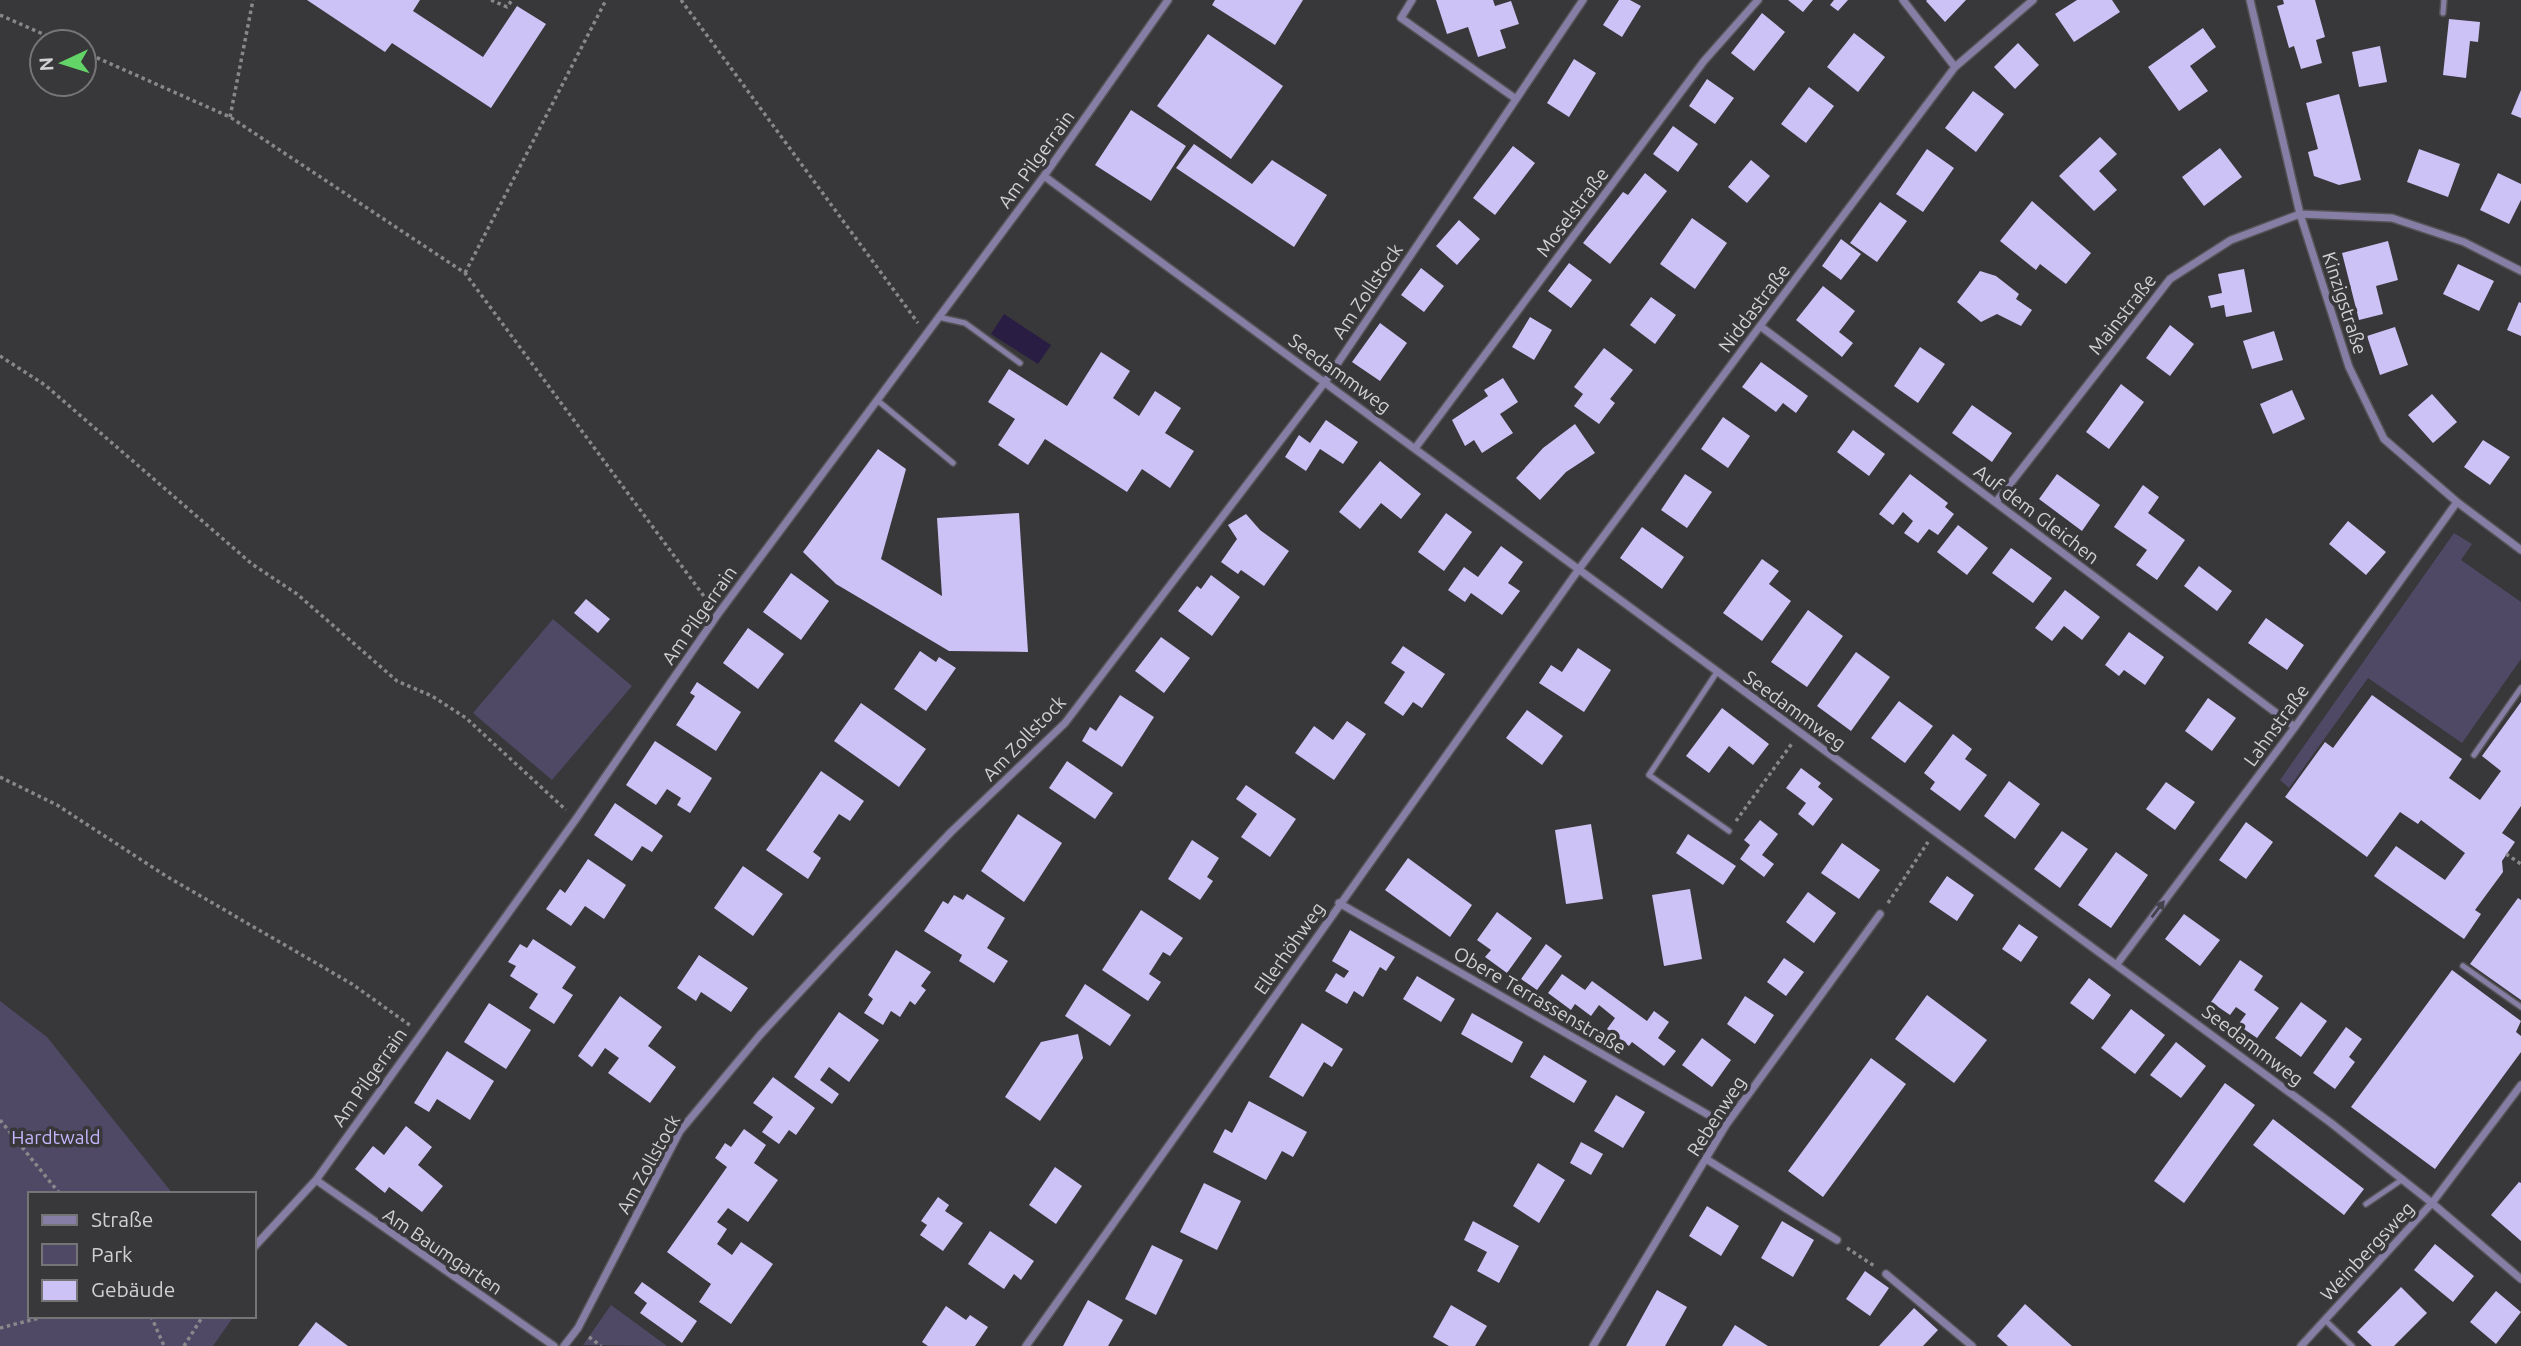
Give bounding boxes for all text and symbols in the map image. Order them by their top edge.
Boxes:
north arrow [28,28,98,98]
text: N [35,56,58,72]
street label: Am Pilgerrain [993,106,1079,212]
street label: Moselstraße [1531,163,1613,261]
street label: Am Zollstock [1327,239,1407,343]
street label: Kinzigstraße [2318,249,2372,357]
street label: Niddastraße [1714,260,1794,356]
street label: Mainstraße [2084,269,2160,359]
street label: Seedammweg [1285,329,1395,417]
street label: Auf dem Gleichen [1970,460,2104,568]
street label: Am Pilgerrain [657,562,741,668]
street label: Seedammweg [1740,666,1850,754]
street label: Lahnstraße [2239,680,2313,770]
street label: Am Zollstock [978,691,1070,785]
street label: Ellerhöhweg [1249,898,1329,998]
one-way arrow [2151,901,2166,919]
street label: Obere Terrassenstraße [1450,942,1630,1058]
street label: Seedammweg [2198,1000,2308,1090]
street label: Am Pilgerrain [327,1024,411,1130]
street label: Rebenweg [1682,1072,1750,1160]
street label: Am Zollstock [612,1110,684,1217]
park label: Hardtwald [11,1126,101,1148]
legend [28,1192,256,1318]
street label: Weinbergsweg [2316,1197,2418,1305]
street label: Am Baumgarten [379,1203,507,1299]
text: Straße [91,1207,153,1231]
text: Park [91,1242,133,1266]
text: Gebäude [91,1277,175,1301]

